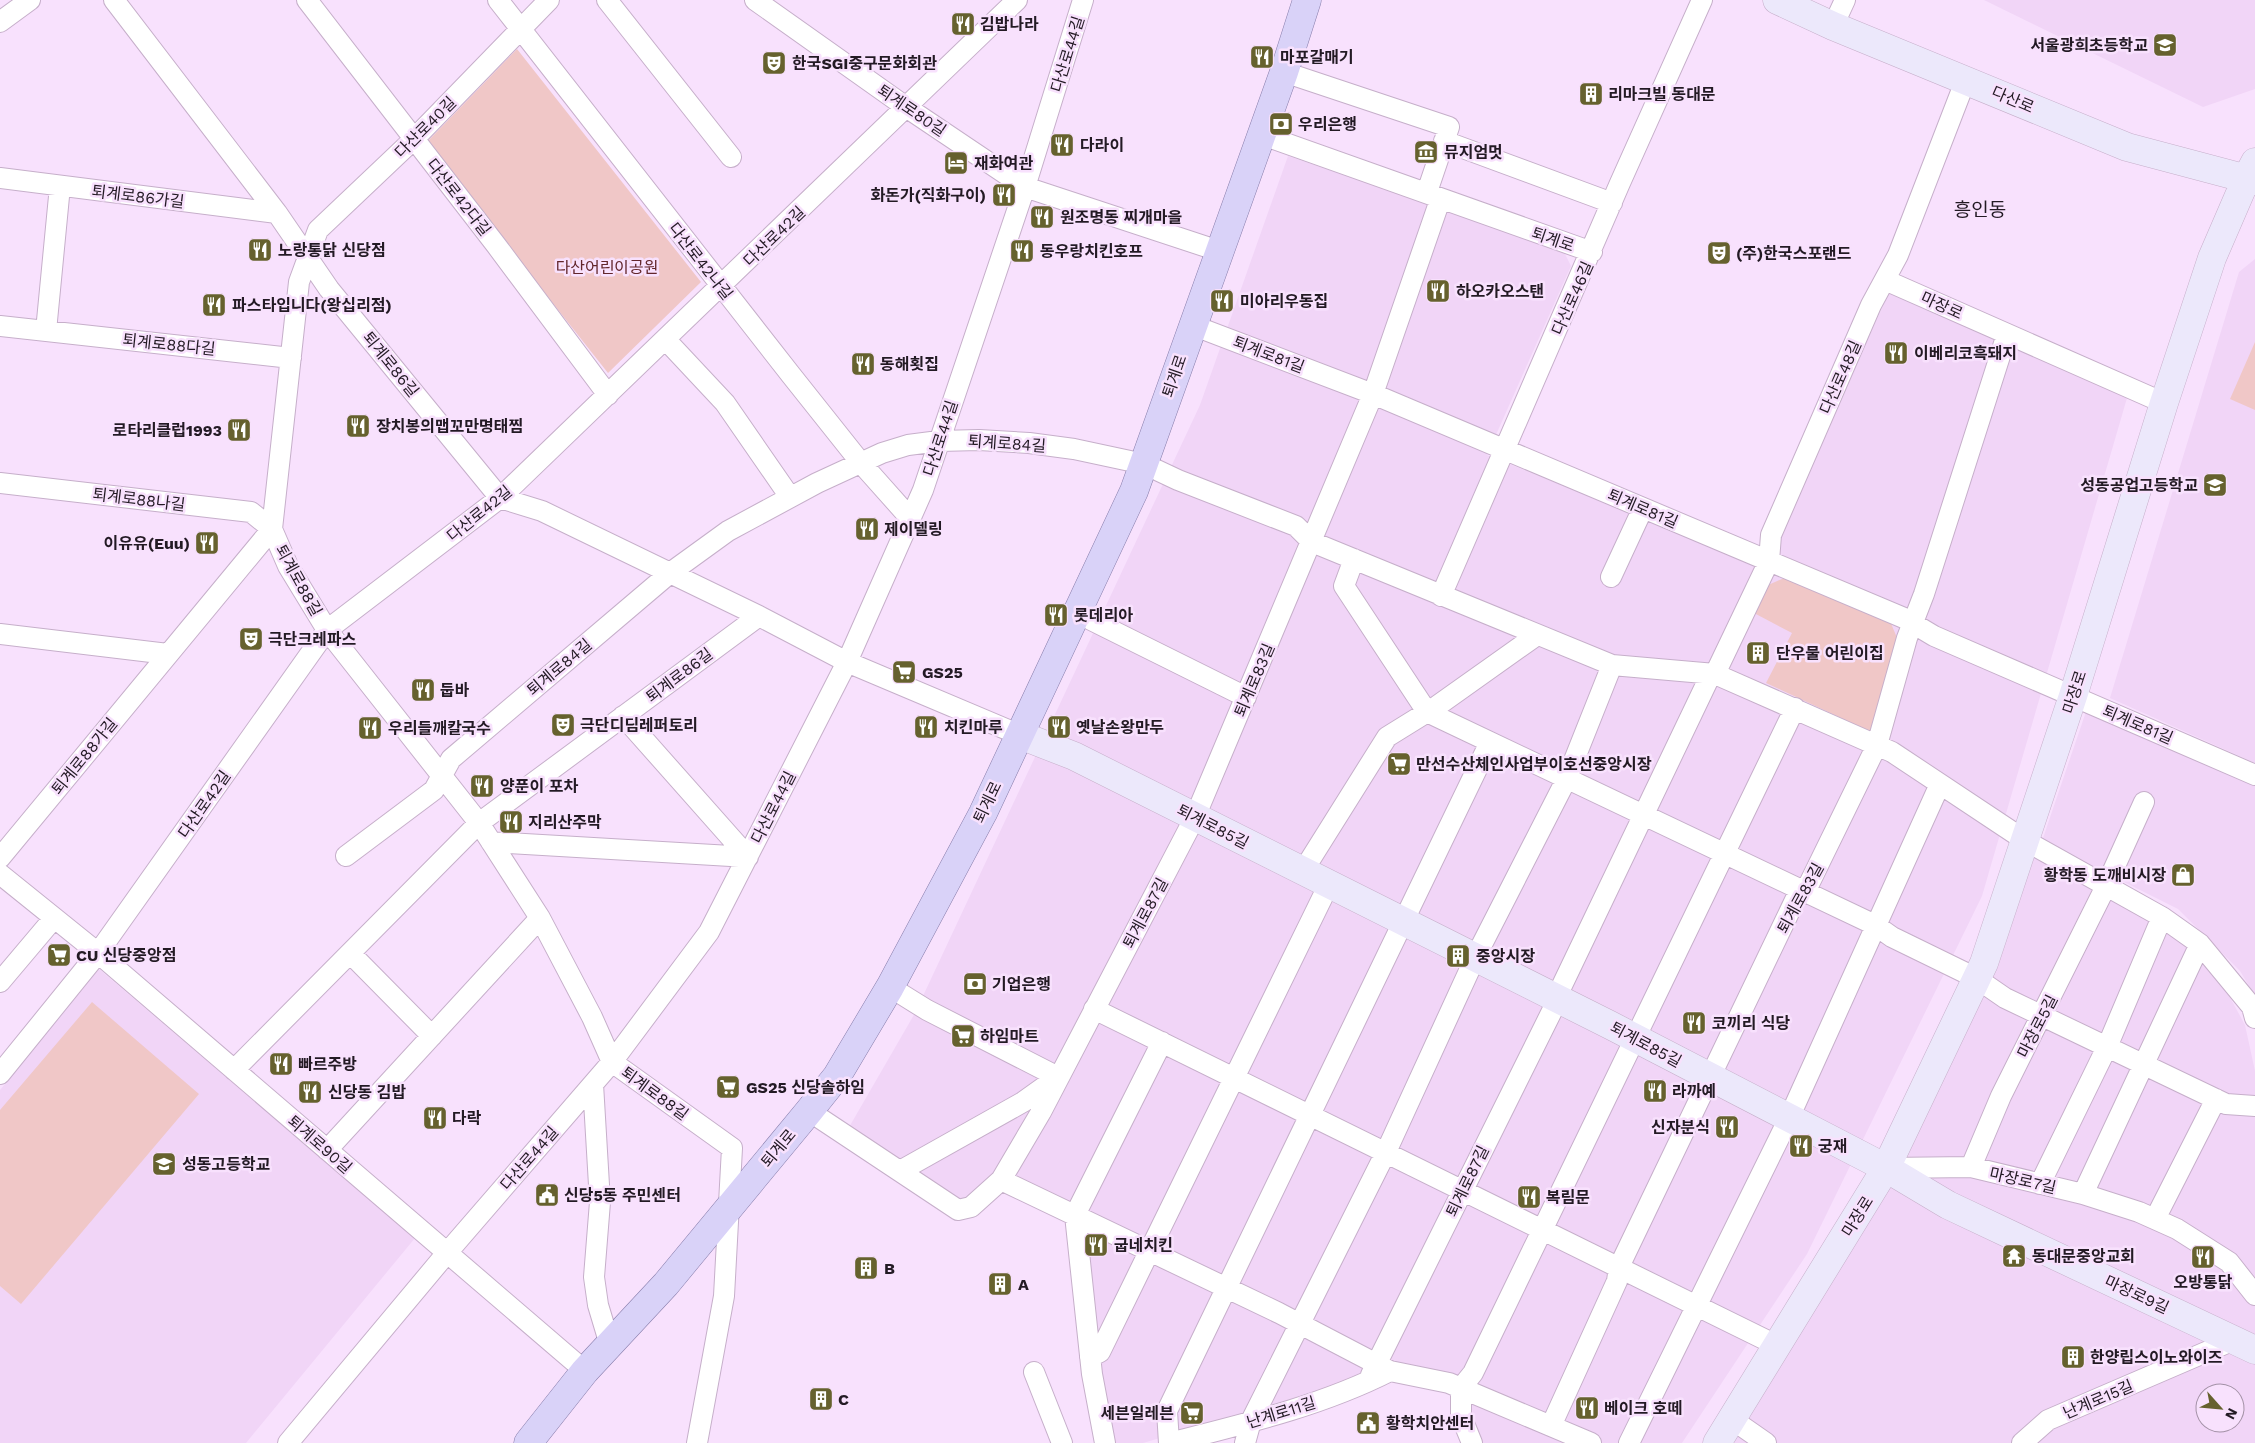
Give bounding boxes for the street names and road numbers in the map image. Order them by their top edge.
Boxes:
street label: 다산로44길 [1047,14,1088,94]
street label: 퇴계로80길 [874,81,950,140]
street label: 다산로 [1989,82,2037,117]
street label: 다산로40길 [391,93,460,162]
street label: 다산로42다길 [423,155,495,240]
street label: 퇴계로86가길 [91,181,185,212]
street label: 다산로42길 [740,202,809,270]
street label: 다산로42나길 [665,219,737,304]
street label: 퇴계로 [1529,223,1577,256]
street label: 다산로46길 [1548,259,1597,338]
street label: 마장로 [1918,288,1966,323]
street label: 퇴계로86길 [359,328,423,401]
street label: 퇴계로88다길 [122,330,216,359]
street label: 퇴계로81길 [1230,332,1307,377]
street label: 다산로48길 [1816,337,1865,417]
street label: 퇴계로 [1158,352,1191,400]
street label: 다산로44길 [919,398,962,478]
street label: 퇴계로84길 [967,431,1047,456]
street label: 다산로42길 [443,481,516,545]
street label: 퇴계로88나길 [91,484,186,515]
street label: 퇴계로81길 [1605,485,1681,532]
street label: 퇴계로88길 [271,541,326,619]
street label: 퇴계로84길 [523,635,596,700]
street label: 퇴계로83길 [1231,641,1278,720]
street label: 퇴계로86길 [642,644,716,707]
street label: 마장로 [2059,668,2090,716]
street label: 퇴계로81길 [2100,701,2176,748]
street label: 퇴계로88가길 [48,714,121,799]
street label: 다산로42길 [174,767,235,842]
street label: 다산로44길 [747,768,800,846]
street label: 퇴계로 [969,778,1006,826]
street label: 퇴계로85길 [1174,800,1252,853]
street label: 퇴계로83길 [1773,860,1828,937]
street label: 퇴계로87길 [1119,875,1172,952]
street label: 마장로5길 [2013,992,2061,1061]
street label: 퇴계로85길 [1607,1018,1685,1071]
street label: 퇴계로88길 [617,1063,692,1124]
street label: 퇴계로90길 [284,1111,356,1177]
street label: 다산로44길 [496,1122,562,1194]
street label: 퇴계로 [757,1125,800,1171]
street label: 퇴계로87길 [1442,1142,1493,1220]
street label: 마장로7길 [1988,1164,2058,1197]
street label: 마장로 [1838,1192,1877,1240]
street label: 마장로9길 [2102,1271,2172,1318]
street label: 난계로15길 [2060,1376,2136,1423]
street label: 난계로11길 [1244,1393,1318,1432]

